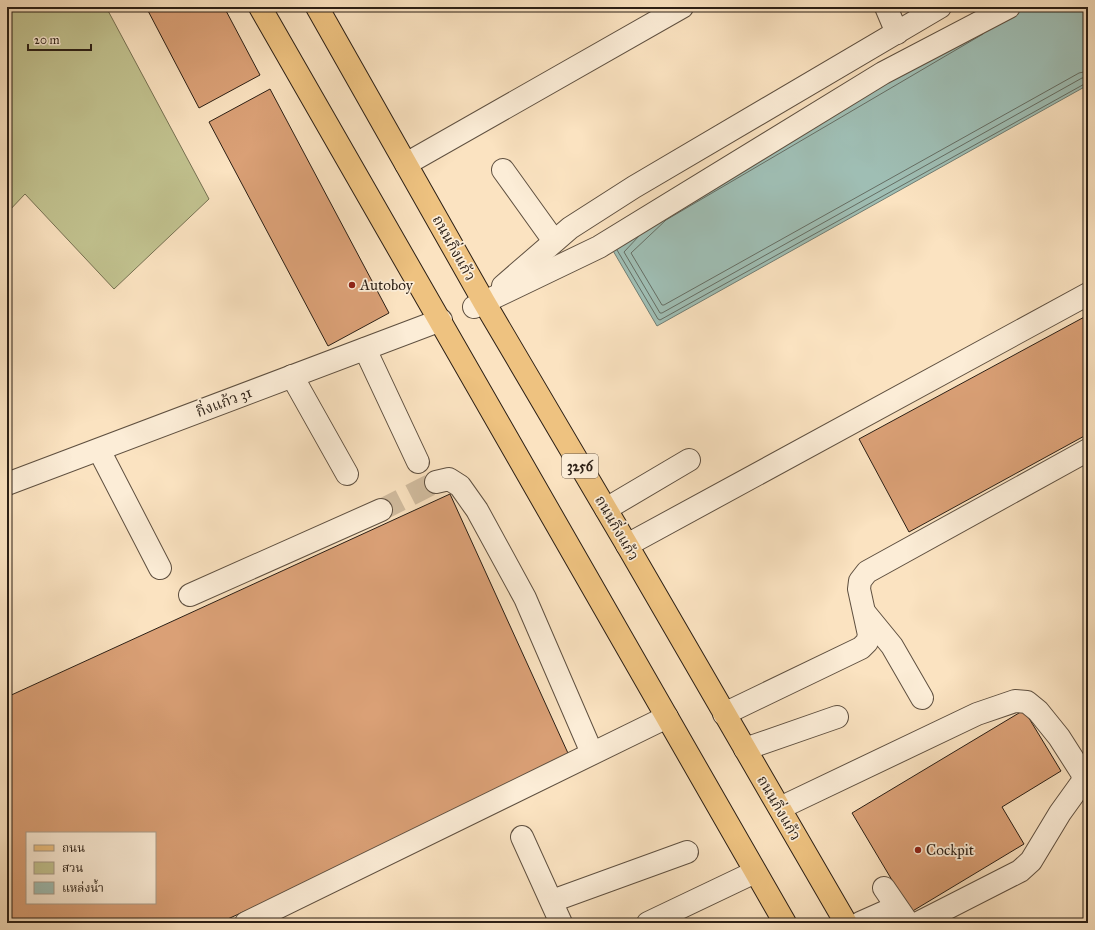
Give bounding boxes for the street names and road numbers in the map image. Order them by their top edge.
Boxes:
street label: ถนนกิ่งแก้ว [429,211,481,284]
street label: กิ่งแก้ว 31 [193,382,255,421]
road number: 3256 [562,454,598,478]
street label: ถนนกิ่งแก้ว [591,491,644,564]
street label: ถนนกิ่งแก้ว [753,771,806,844]

